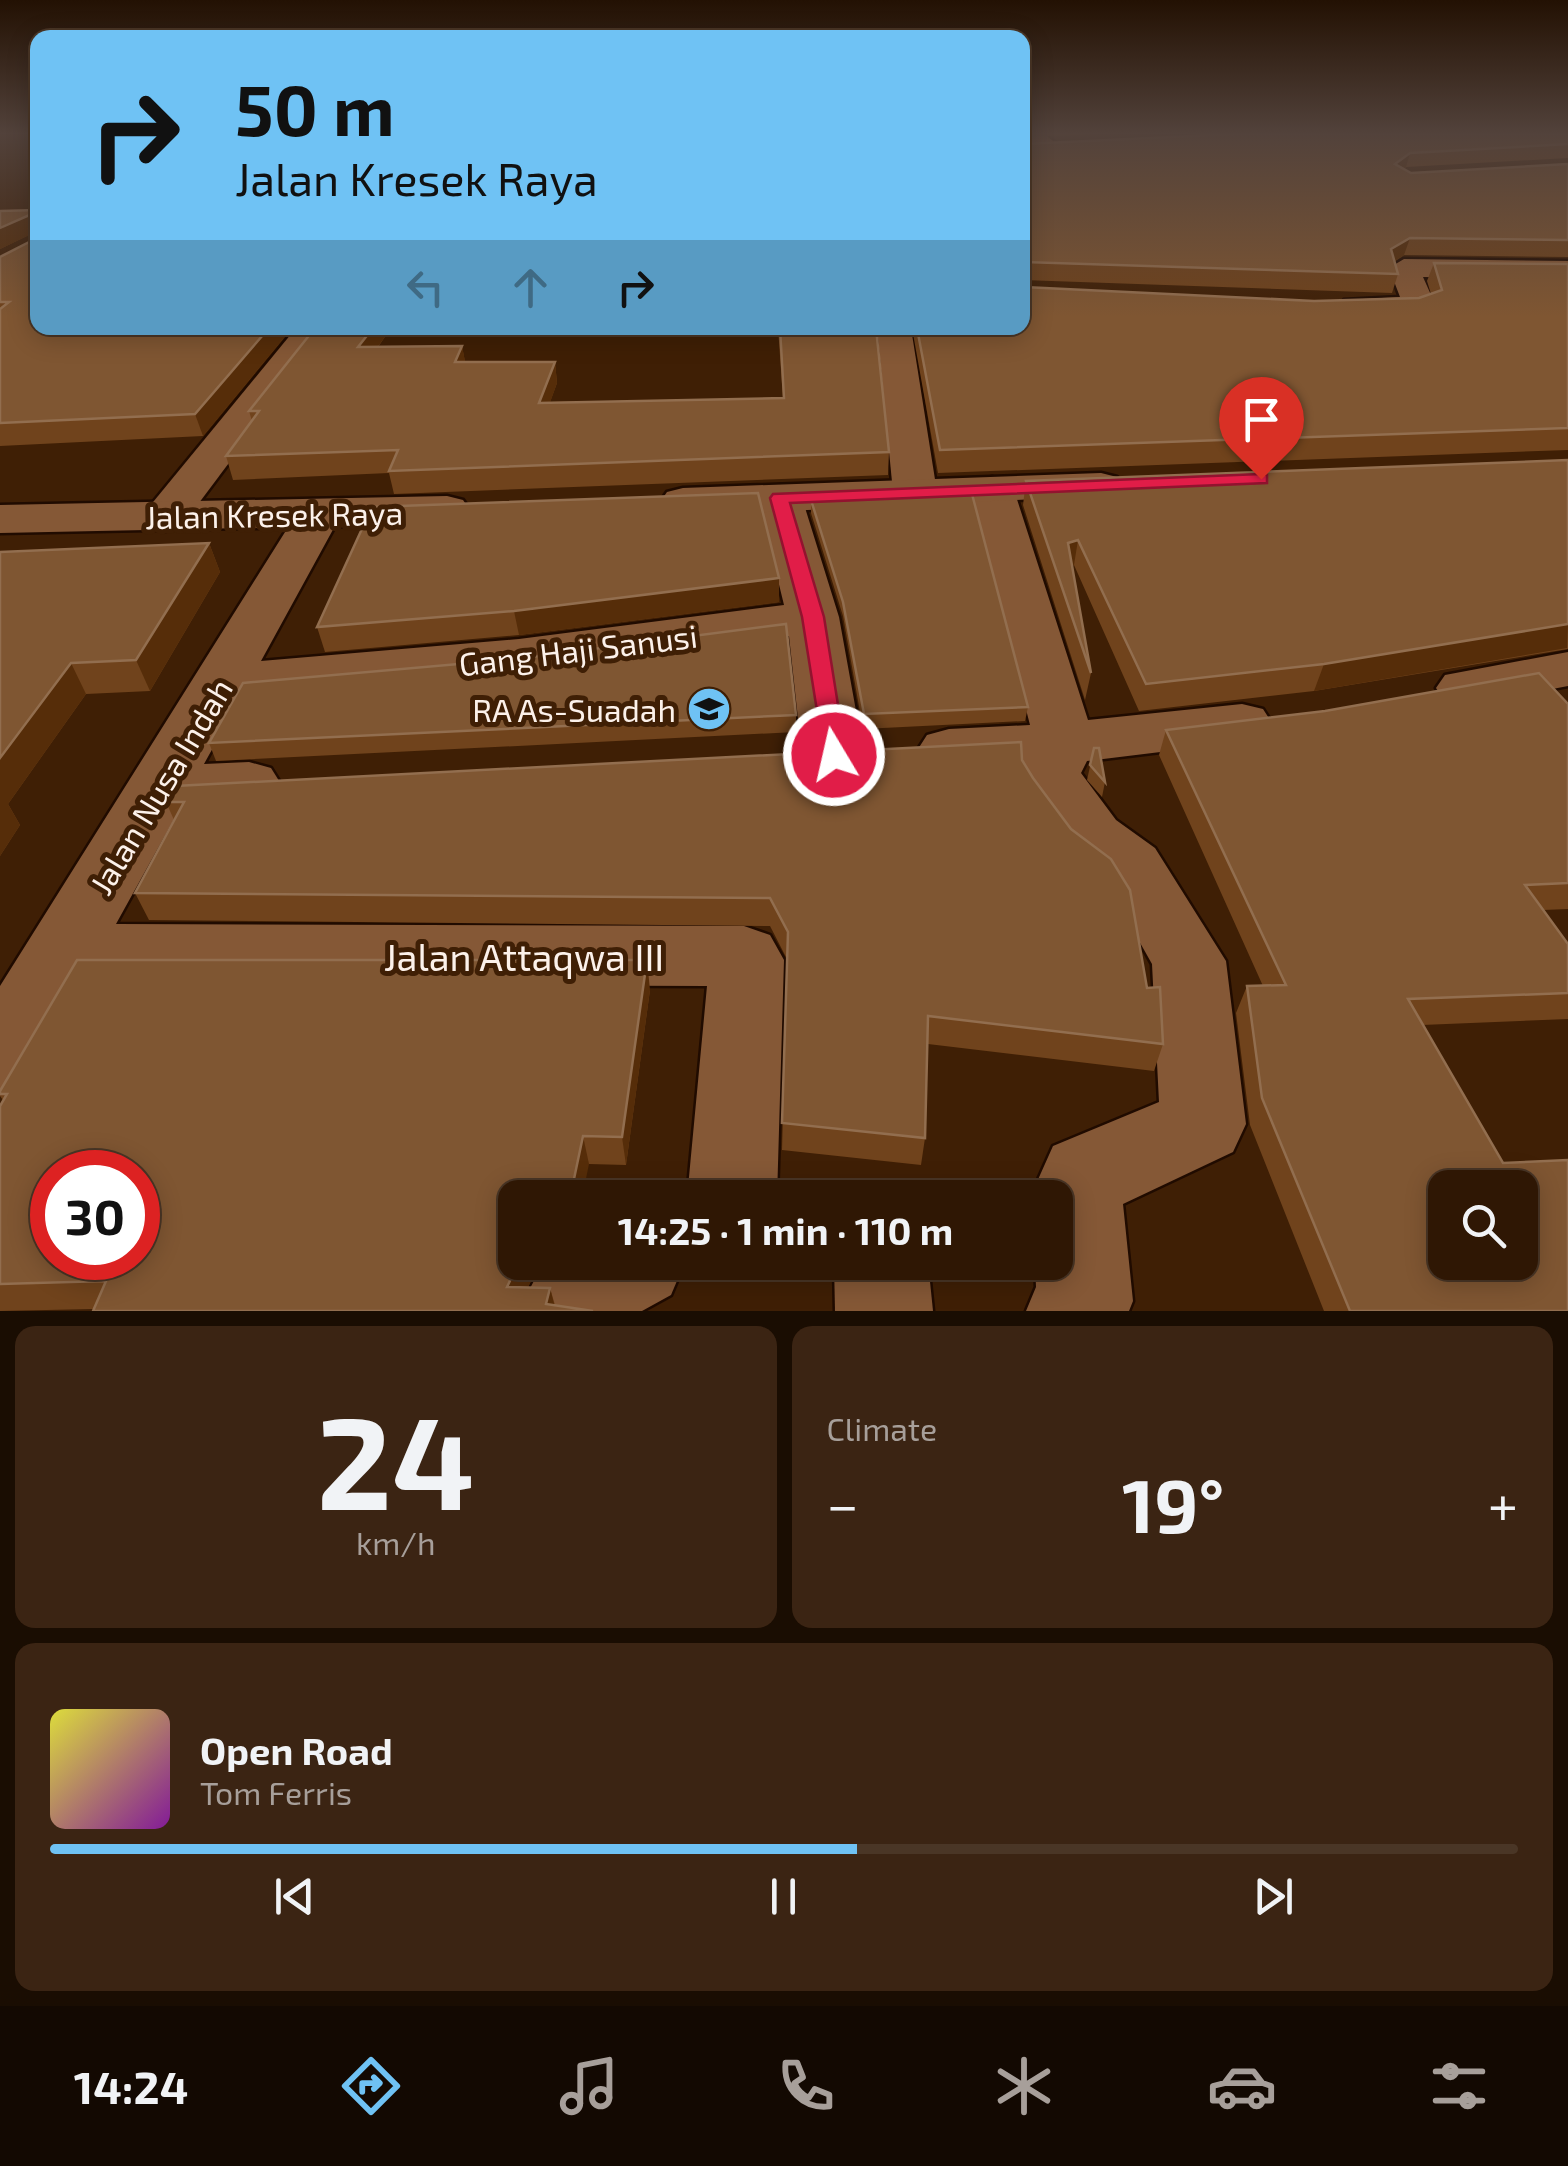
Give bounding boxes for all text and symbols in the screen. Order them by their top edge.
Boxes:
text: 50 m [235,66,395,150]
icon: right [70,70,200,200]
text: Jalan Kresek Raya [235,151,598,205]
icon: left [398,260,453,315]
icon: ahead [503,260,558,315]
icon: right [608,260,663,315]
pin [1219,377,1304,480]
icon: arrive [1234,392,1289,447]
street label: Jalan Kresek Raya [145,493,403,535]
street label: Gang Haji Sanusi [457,616,699,683]
street label: Jalan Nusa Indah [81,671,239,901]
school or university icon: RA As-Suadah [686,686,732,732]
place label: RA As-Suadah [472,690,676,728]
position arrow [782,703,886,807]
street label: Jalan Attaqwa III [384,933,664,979]
speed limit sign: 30 [30,1150,160,1280]
map controls [1428,1170,1538,1280]
button: search [1428,1170,1538,1280]
text: 14:25 · 1 min · 110 m [618,1207,953,1253]
text: 24 [317,1380,475,1536]
text: Climate [827,1409,937,1447]
text: 19° [1122,1458,1224,1548]
text: − [827,1470,859,1536]
text: + [1488,1470,1518,1536]
text: km/h [356,1523,435,1561]
text: Open Road [200,1727,393,1773]
text: Tom Ferris [200,1773,352,1811]
icon: previous [267,1869,322,1924]
icon: pause [756,1869,811,1924]
icon: next [1246,1869,1301,1924]
icon: directions [336,2051,406,2121]
icon: music [554,2051,624,2121]
icon: phone [771,2051,841,2121]
icon: climate [989,2051,1059,2121]
icon: car [1207,2051,1277,2121]
icon: filters [1424,2051,1494,2121]
text: 14:24 [74,2059,188,2113]

